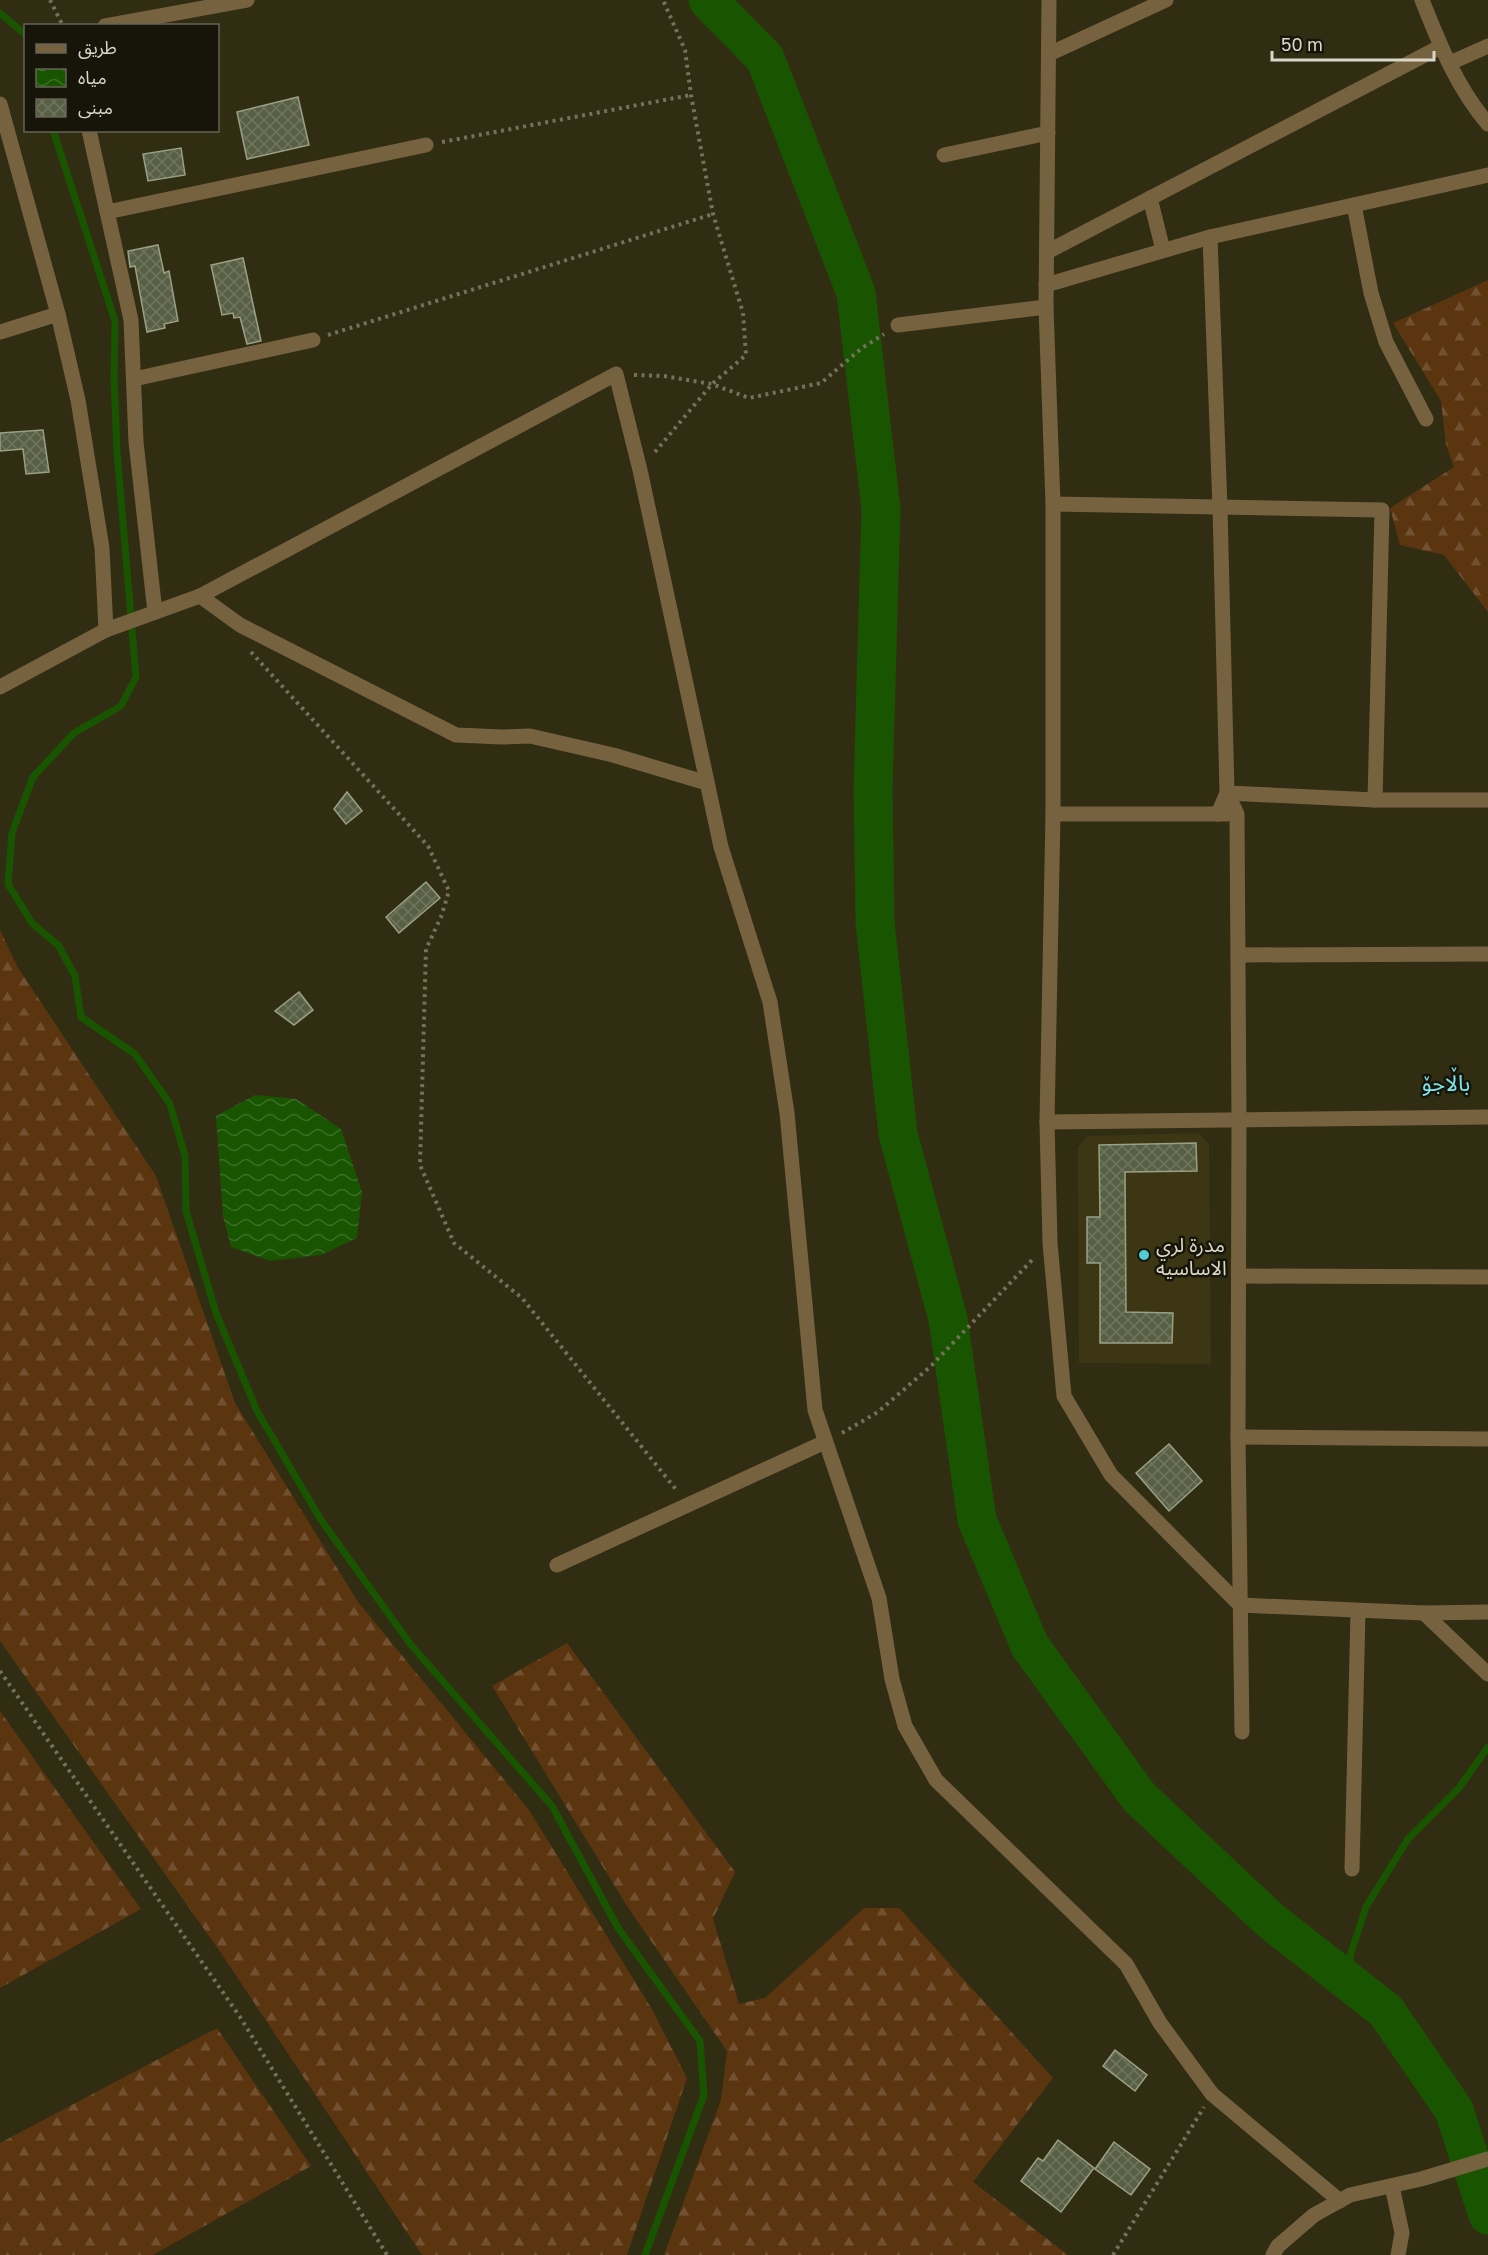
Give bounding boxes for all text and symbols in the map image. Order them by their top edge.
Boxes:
legend [24,24,219,132]
scale bar [1272,24,1434,62]
text: 50 m [1281,33,1323,55]
text: طريق [78,36,117,59]
text: مياه [78,66,107,88]
text: مبنى [78,96,113,119]
district label: باڵاجۆ [1422,1067,1470,1096]
place label: مدرة لري الاساسیه [1156,1232,1227,1279]
marker: مدرة لري الاساسیه [1137,1248,1151,1262]

